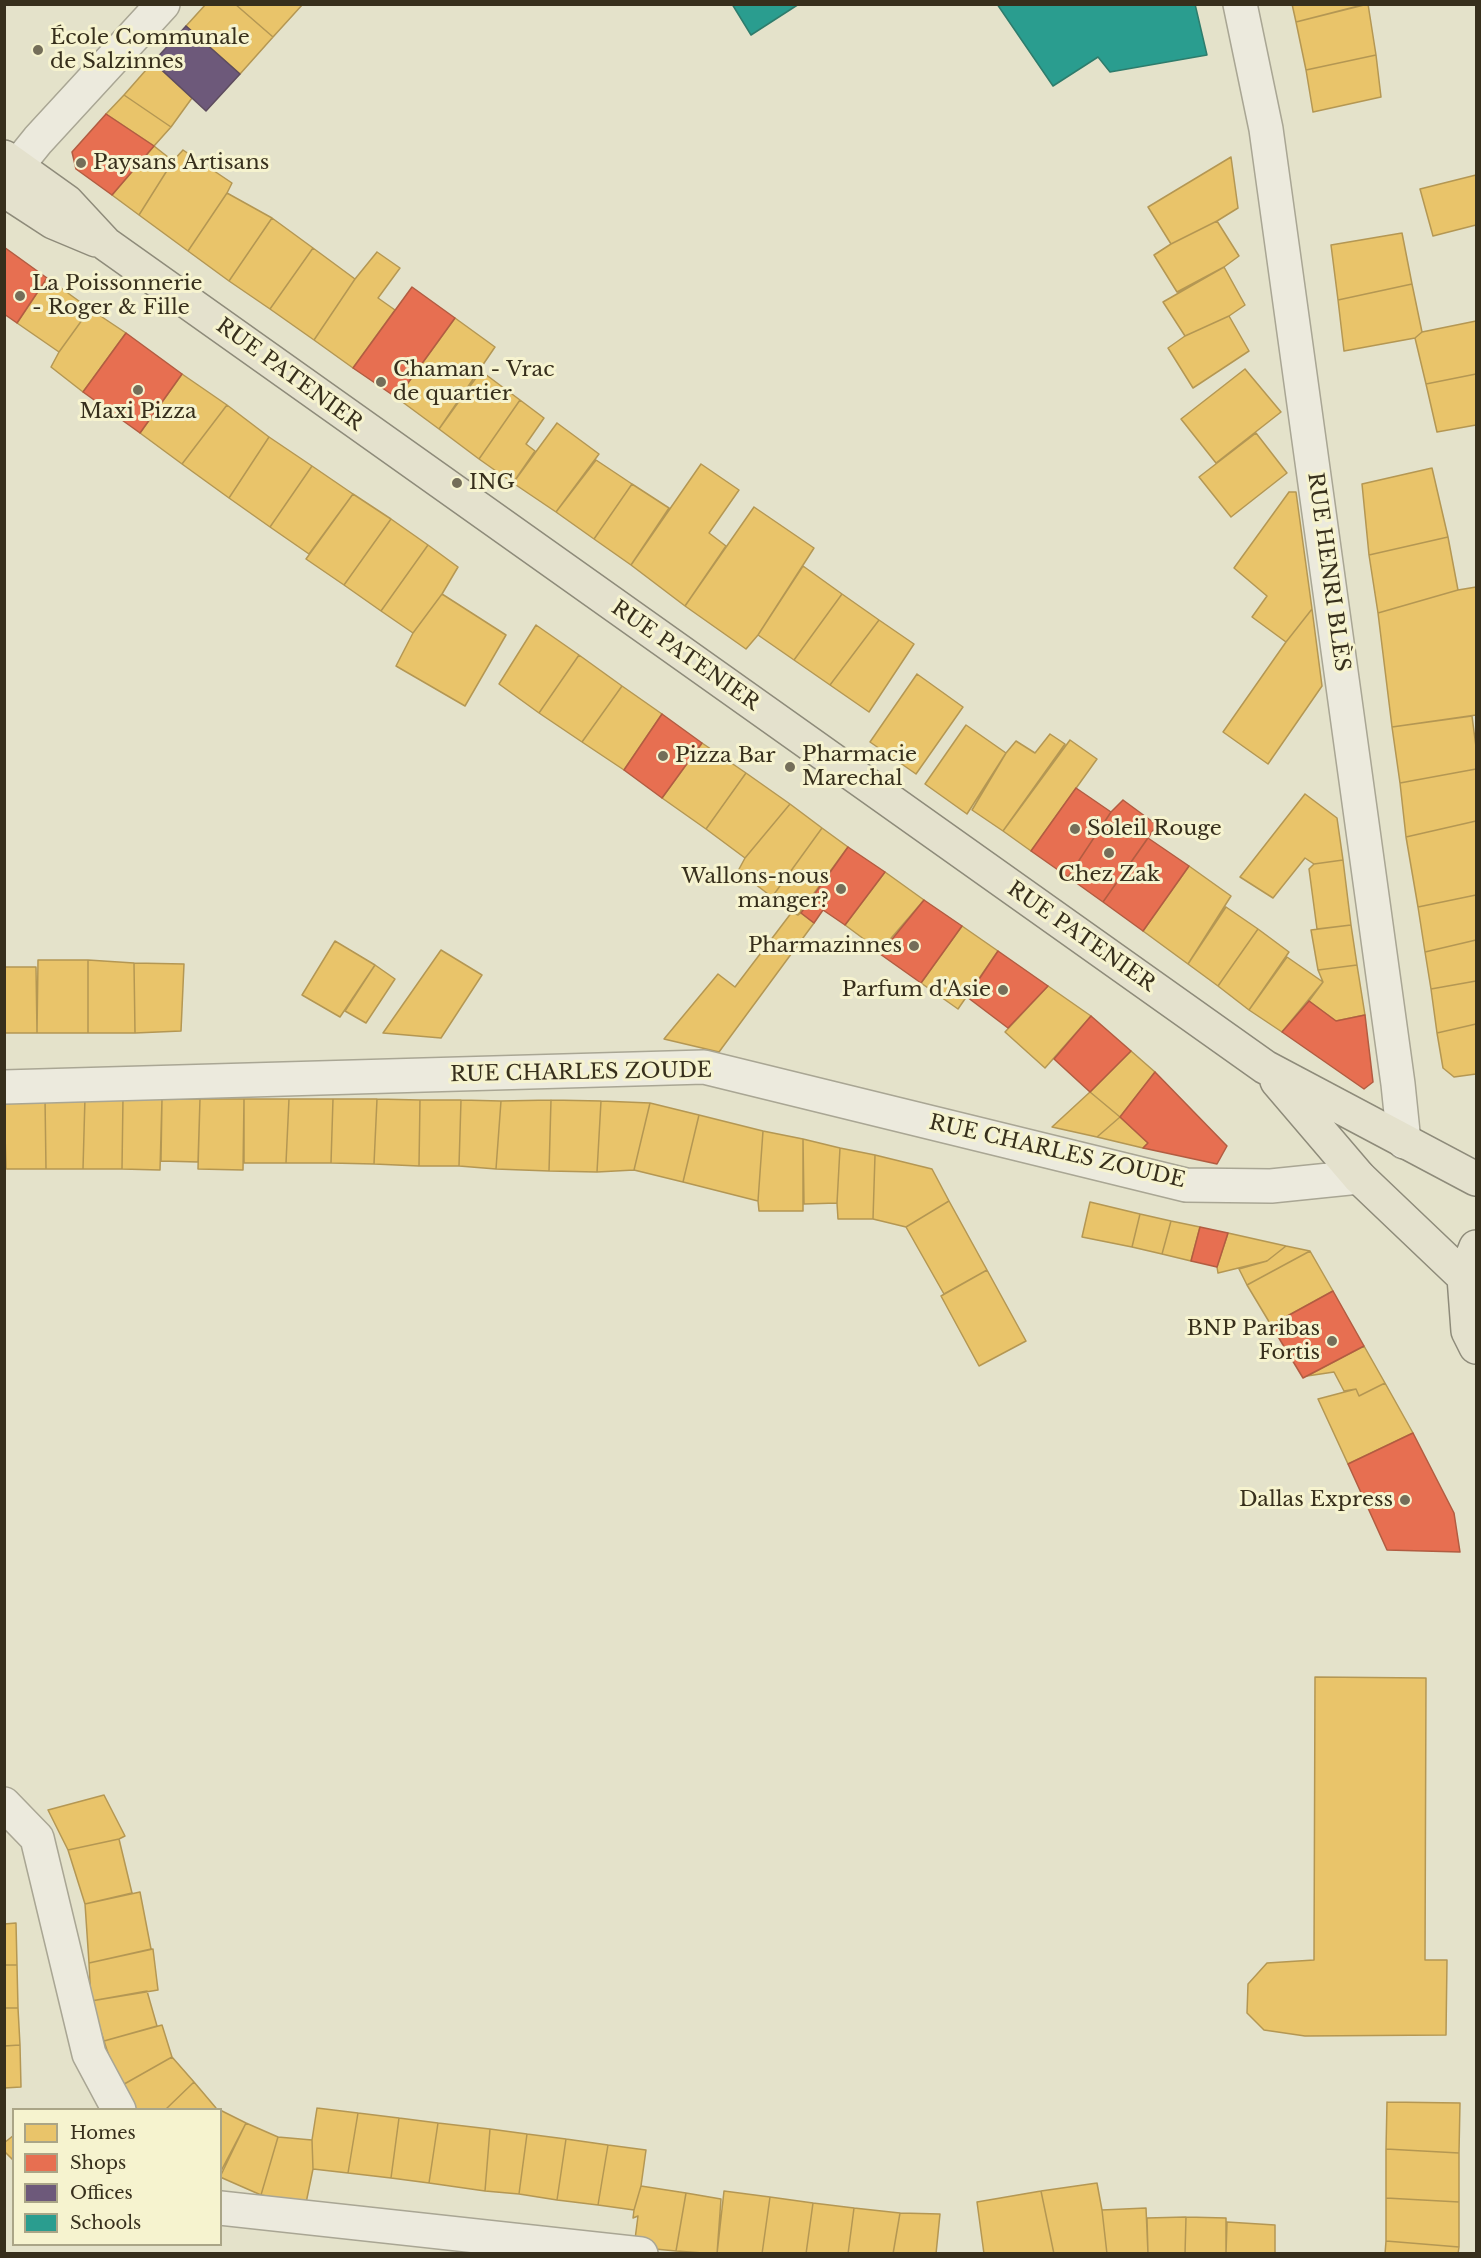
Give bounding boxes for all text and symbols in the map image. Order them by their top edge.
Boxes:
place label: École Communale de Salzinnes [50,25,250,75]
marker: École Communale de Salzinnes [31,43,45,57]
place label: Paysans Artisans [93,150,269,176]
marker: Paysans Artisans [74,156,88,170]
place label: La Poissonnerie - Roger & Fille [32,271,203,321]
marker: La Poissonnerie - Roger & Fille [13,289,27,303]
street label: RUE PATENIER [211,313,367,437]
place label: Chaman - Vrac de quartier [393,357,554,407]
marker: Chaman - Vrac de quartier [374,375,388,389]
marker: Maxi Pizza [131,383,145,397]
place label: Maxi Pizza [79,399,197,425]
place label: ING [469,470,515,496]
street label: RUE HENRI BLÈS [1302,471,1354,673]
marker: ING [450,476,464,490]
street label: RUE PATENIER [606,596,764,716]
place label: Pharmacie Marechal [802,742,917,792]
place label: Pizza Bar [675,743,775,769]
marker: Pizza Bar [656,749,670,763]
marker: Pharmacie Marechal [783,760,797,774]
place label: Soleil Rouge [1087,816,1222,842]
marker: Soleil Rouge [1068,822,1082,836]
marker: Chez Zak [1102,846,1116,860]
place label: Chez Zak [1058,862,1160,888]
place label: Wallons-nous manger? [682,864,829,914]
street label: RUE PATENIER [1002,877,1160,997]
marker: Wallons-nous manger? [834,882,848,896]
place label: Pharmazinnes [748,933,902,959]
marker: Pharmazinnes [907,939,921,953]
place label: Parfum d'Asie [842,977,991,1003]
marker: Parfum d'Asie [996,983,1010,997]
street label: RUE CHARLES ZOUDE [450,1058,712,1088]
street label: RUE CHARLES ZOUDE [927,1110,1187,1194]
place label: BNP Paribas Fortis [1187,1316,1320,1366]
marker: BNP Paribas Fortis [1325,1334,1339,1348]
place label: Dallas Express [1239,1487,1393,1513]
marker: Dallas Express [1398,1493,1412,1507]
legend [12,2108,222,2246]
text: Homes [70,2122,136,2144]
text: Shops [70,2152,126,2174]
text: Offices [70,2182,133,2204]
text: Schools [70,2212,141,2234]

